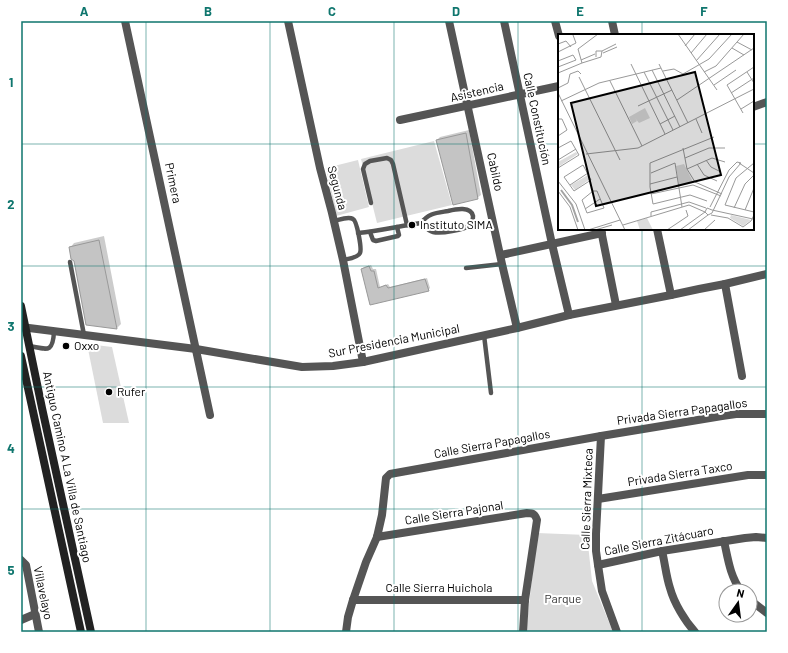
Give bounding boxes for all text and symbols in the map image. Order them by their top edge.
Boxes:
text: A [80,3,89,19]
text: B [204,3,212,19]
text: C [328,3,336,19]
text: D [452,3,460,19]
text: E [576,3,584,19]
text: F [700,3,708,19]
inset map [558,34,754,230]
street label: Calle Constitución [521,71,555,166]
text: 1 [9,74,13,90]
street label: Asistencia [449,78,505,104]
street label: Cabildo [485,151,507,192]
street label: Primera [163,161,185,204]
street label: Segunda [325,164,351,211]
text: 2 [7,196,15,212]
place label: Instituto SIMA [420,217,493,231]
marker: Instituto SIMA [407,220,417,230]
text: 3 [7,318,15,334]
street label: Sur Presidencia Municipal [327,320,461,360]
place label: Oxxo [74,338,99,352]
marker: Oxxo [61,341,71,351]
street label: Antiguo Camino A La Villa de Santiago [41,370,95,564]
place label: Rufer [117,384,146,398]
marker: Rufer [104,387,114,397]
street label: Privada Sierra Papagallos [616,395,748,427]
street label: Calle Sierra Papagallos [433,426,551,460]
text: 4 [7,440,15,456]
street label: Calle Sierra Mixteca [577,448,595,550]
street label: Privada Sierra Taxco [626,458,733,488]
street label: Calle Sierra Pajonal [404,497,504,527]
street label: Calle Sierra Zitácuaro [603,523,715,557]
text: 5 [7,562,15,578]
street label: Villavelayo [31,565,56,621]
street label: Calle Sierra Huichola [386,580,492,594]
north arrow [718,583,758,623]
text: N [735,586,746,600]
park label: Parque [545,591,581,605]

